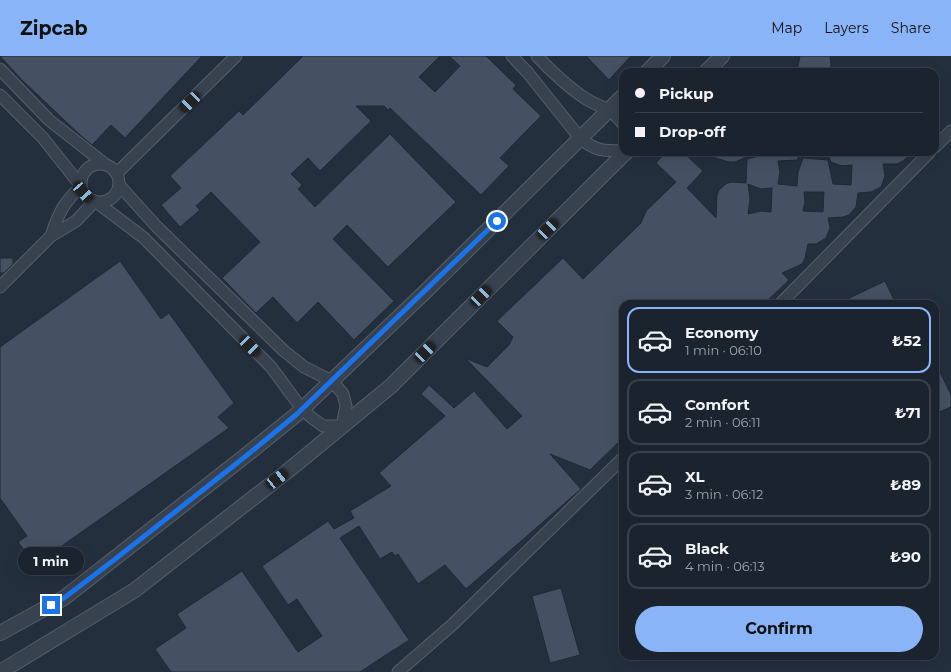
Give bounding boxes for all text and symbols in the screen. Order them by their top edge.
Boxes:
text: Zipcab [20,17,88,40]
text: Map [771,19,802,37]
text: Layers [824,19,869,37]
text: Share [891,19,931,37]
text: Pickup [659,84,714,103]
car [177,89,203,115]
text: Drop-off [659,122,726,141]
car [71,179,95,205]
route start [488,212,506,230]
car [535,216,561,242]
car [468,283,494,309]
icon: car [637,322,673,358]
text: Economy [685,323,758,342]
text: ₺52 [892,331,921,350]
car [237,333,263,359]
car [412,339,438,365]
text: 1 min · 06:10 [685,342,762,358]
icon: car [637,394,673,430]
text: Comfort [685,395,750,414]
text: ₺71 [895,403,921,422]
text: 2 min · 06:11 [685,414,761,430]
icon: car [637,466,673,502]
car [264,467,290,491]
text: XL [685,467,704,486]
text: ₺89 [890,475,921,494]
text: 3 min · 06:12 [685,486,763,502]
icon: car [637,538,673,574]
text: Black [685,539,729,558]
callout: 1 min [18,547,84,575]
text: ₺90 [890,547,921,566]
text: 1 min [33,553,69,569]
text: 4 min · 06:13 [685,558,764,574]
route end [42,596,60,614]
button: Confirm [635,606,923,652]

